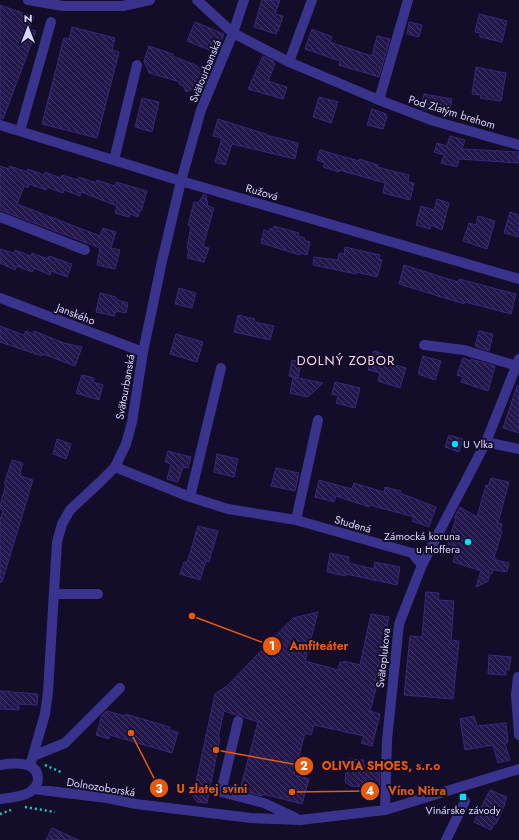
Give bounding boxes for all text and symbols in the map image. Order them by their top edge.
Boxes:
north arrow [8,8,48,48]
text: N [24,10,32,26]
street label: Svätourbanská [185,37,225,105]
street label: Pod Zlatým brehom [406,91,498,133]
street label: Ružová [244,180,280,204]
street label: Janského [52,299,98,329]
district label: DOLNÝ ZOBOR [297,351,395,370]
street label: Svätourbanská [111,353,139,421]
place label: U Vlka [463,436,493,452]
marker: U Vlka [450,439,460,449]
street label: Studená [333,511,373,537]
place label: Zámocká koruna u Hoffera [384,528,460,557]
marker: Zámocká koruna u Hoffera [463,537,473,547]
street label: Svätoplukova [372,627,394,689]
callout: Amfiteáter [262,634,357,658]
text: 1 [269,637,275,655]
text: Amfiteáter [289,637,349,655]
callout: OLIVIA SHOES, s.r.o [294,754,449,778]
text: 2 [300,757,308,775]
text: OLIVIA SHOES, s.r.o [322,757,440,775]
street label: Dolnozoborská [66,774,136,800]
callout: U zlatej svini [149,776,256,800]
callout: Víno Nitra [360,779,454,803]
text: 3 [155,780,163,798]
text: U zlatej svini [177,780,247,798]
text: 4 [366,782,374,800]
text: Víno Nitra [387,782,446,800]
marker: Vinárske závody [458,792,468,802]
place label: Vinárske závody [425,802,501,818]

